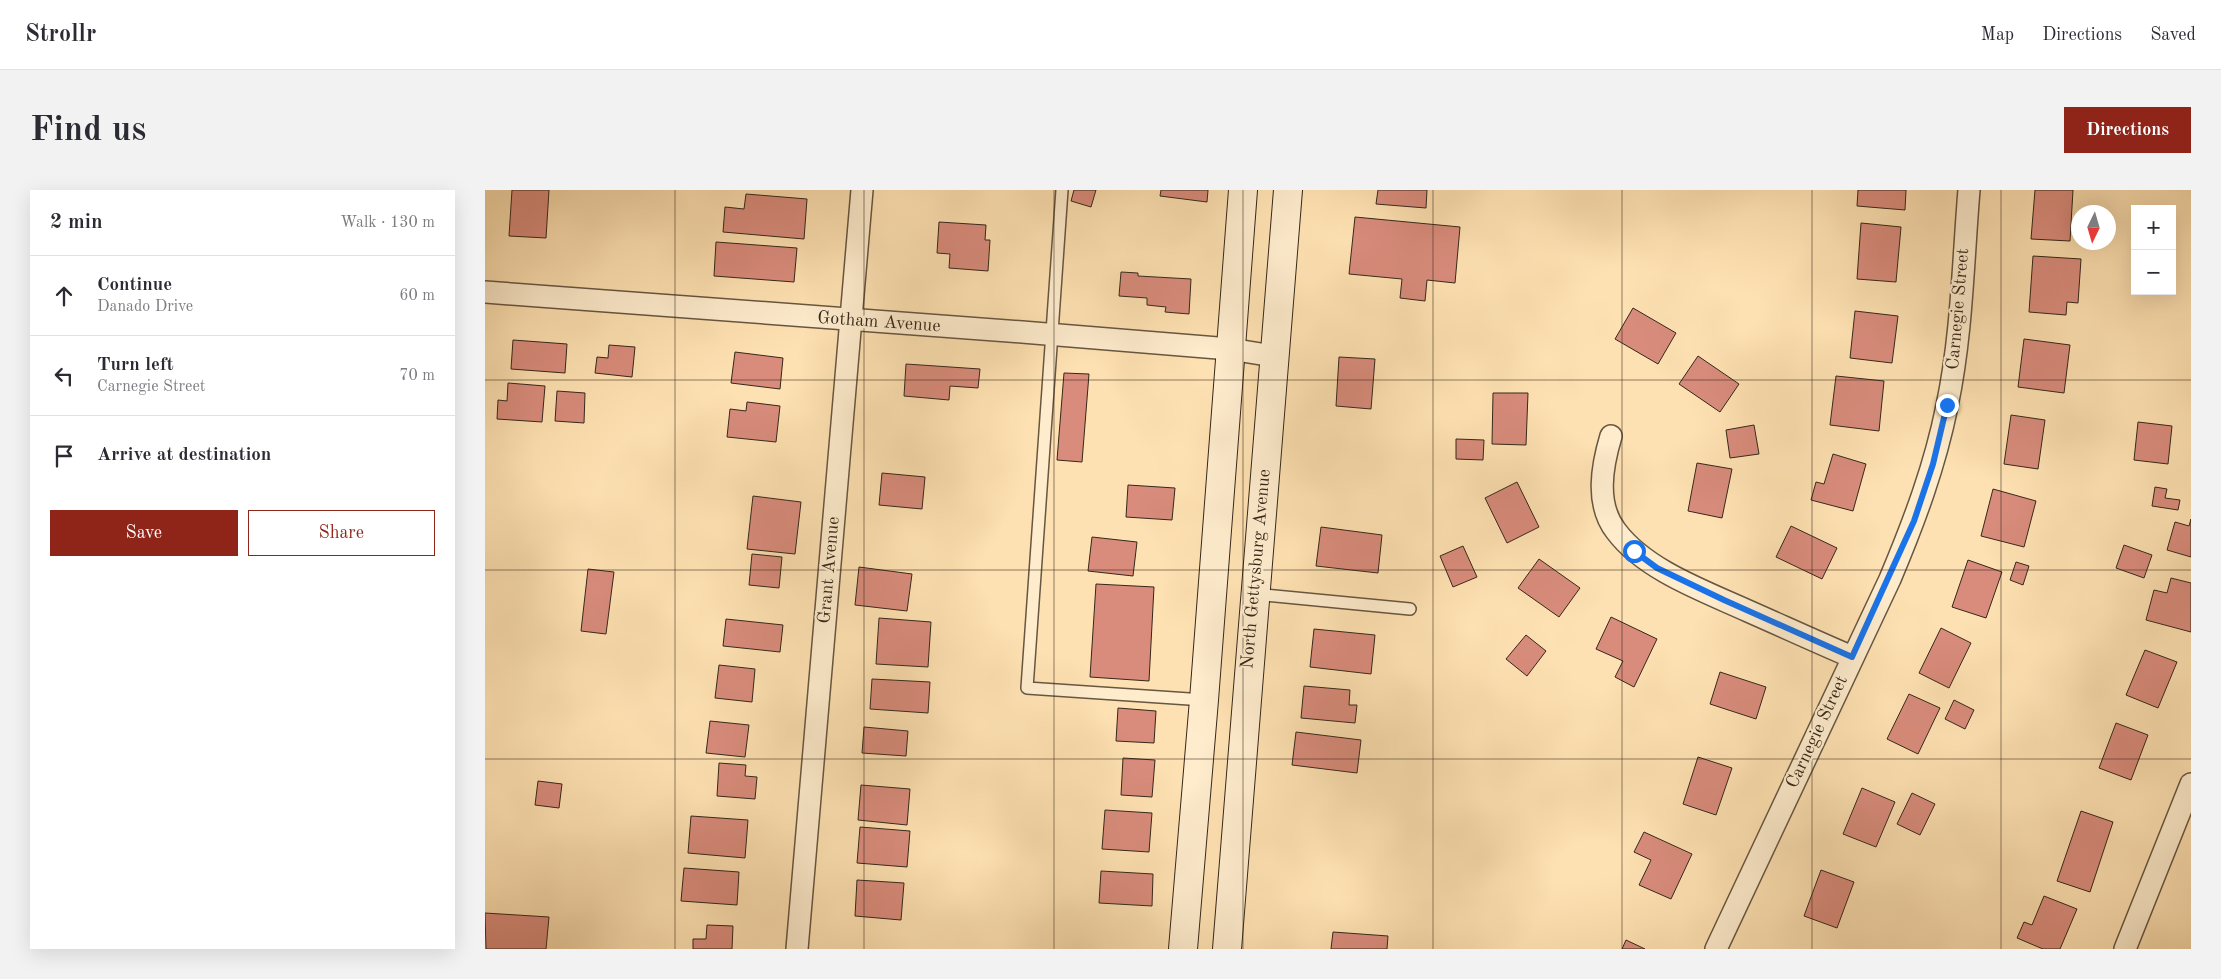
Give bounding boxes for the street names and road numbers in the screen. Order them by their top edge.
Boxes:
street label: Carnegie Street [1944,247,1972,371]
street label: Gotham Avenue [817,309,941,335]
street label: North Gettysburg Avenue [1238,468,1274,670]
street label: Grant Avenue [815,516,843,624]
street label: Carnegie Street [1783,673,1851,791]

